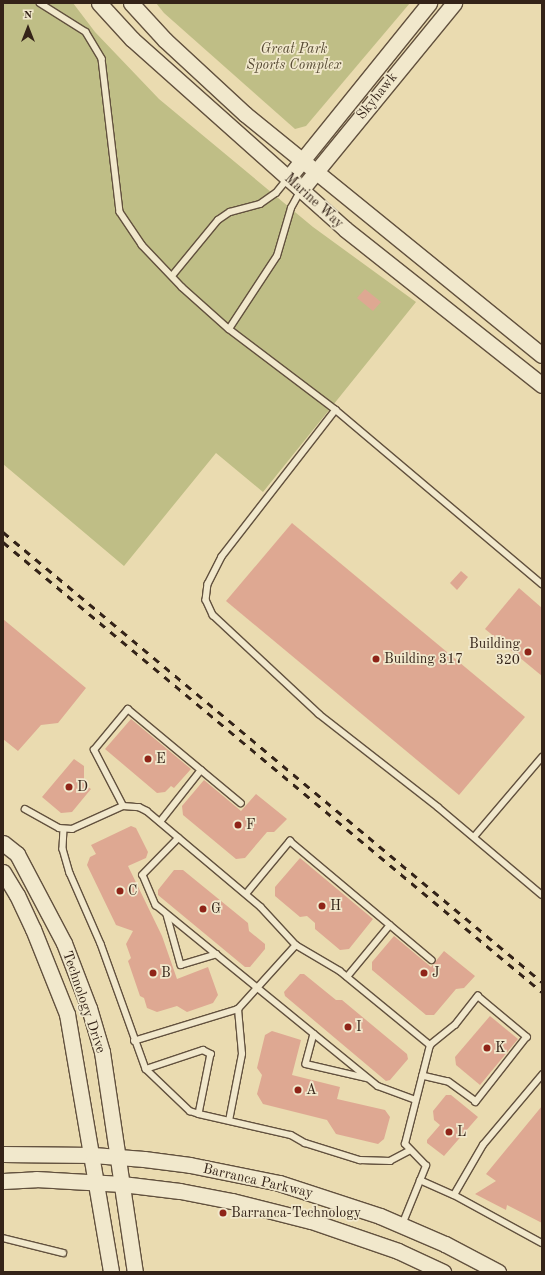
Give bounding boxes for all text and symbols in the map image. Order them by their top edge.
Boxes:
north arrow [8,8,48,48]
text: N [24,10,32,21]
park label: Great Park Sports Complex [246,41,342,74]
street label: Skyhawk [353,69,401,123]
street label: Marine Way [281,170,347,232]
place label: Building 320 [469,636,520,668]
marker: Building 320 [523,647,533,657]
place label: Building 317 [384,651,463,667]
marker: Building 317 [371,654,381,664]
place label: E [156,751,166,767]
marker: E [143,754,153,764]
place label: D [77,779,88,795]
marker: D [64,782,74,792]
place label: F [246,817,255,833]
marker: F [233,820,243,830]
place label: C [128,883,137,899]
marker: C [115,886,125,896]
place label: H [330,898,341,914]
place label: G [211,901,221,917]
marker: H [317,901,327,911]
marker: G [198,904,208,914]
street label: Technology Drive [59,949,109,1055]
place label: B [161,965,171,981]
place label: J [432,965,440,981]
marker: B [148,968,158,978]
marker: J [419,968,429,978]
place label: I [356,1019,362,1035]
marker: I [343,1022,353,1032]
place label: K [495,1040,506,1056]
marker: K [482,1043,492,1053]
place label: A [306,1082,317,1098]
marker: A [293,1085,303,1095]
place label: L [457,1124,466,1140]
marker: L [444,1127,454,1137]
street label: Barranca Parkway [201,1160,315,1202]
place label: Barranca-Technology [231,1205,361,1221]
marker: Barranca-Technology [218,1208,228,1218]

